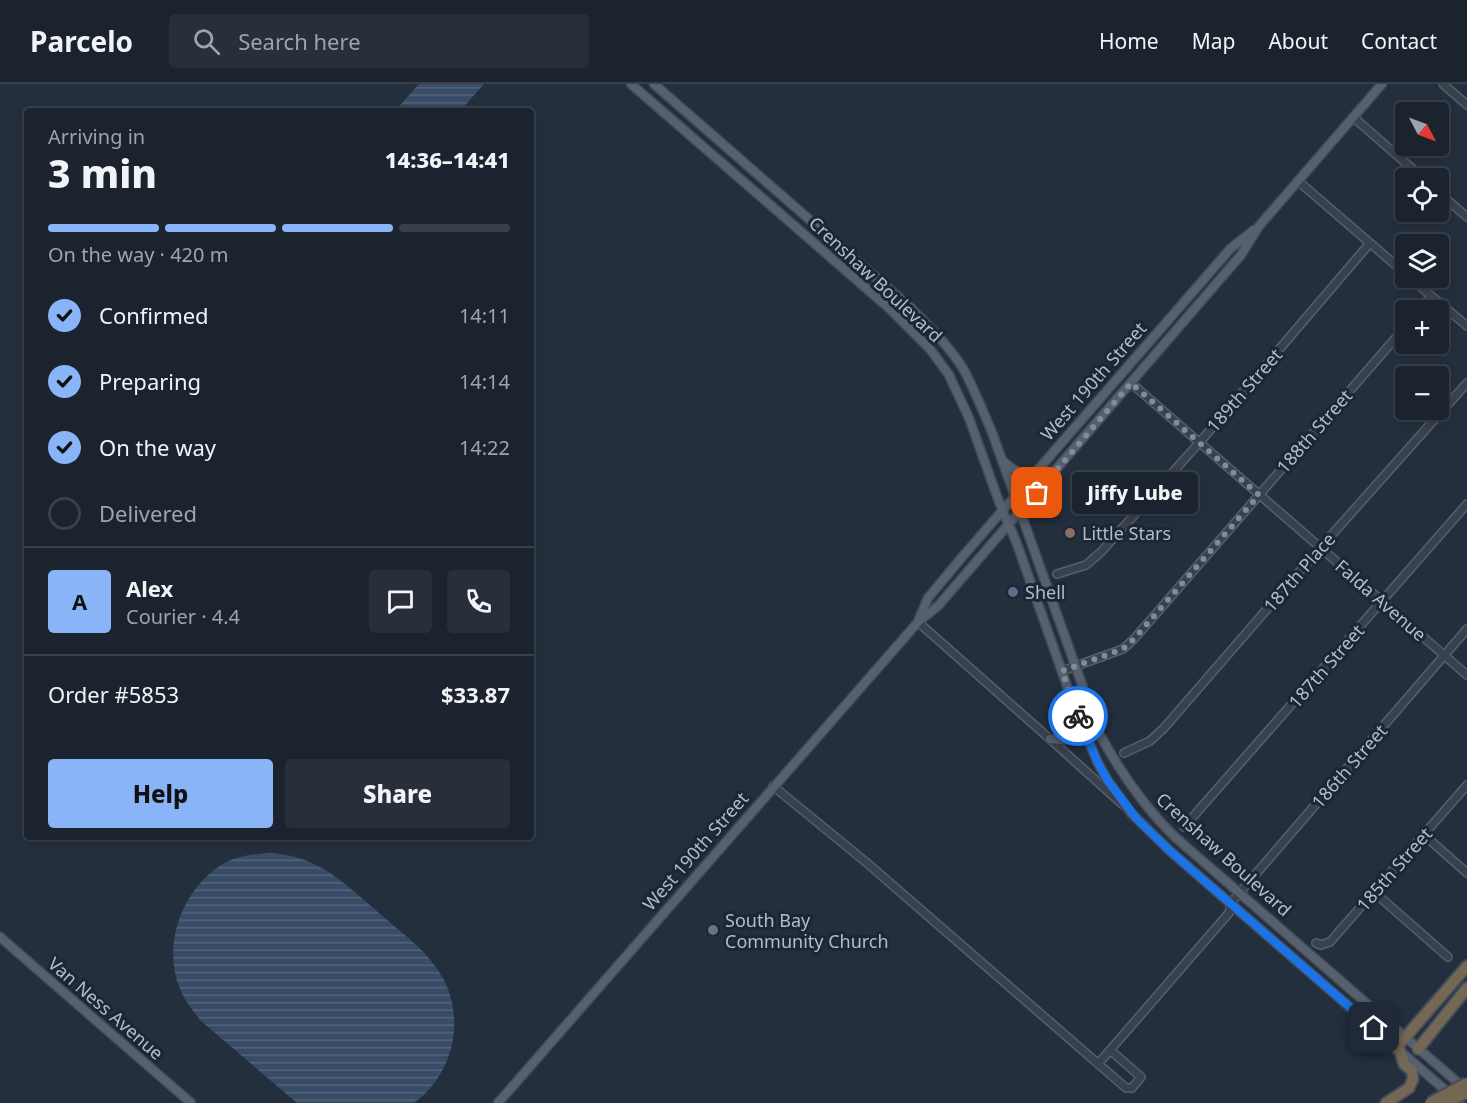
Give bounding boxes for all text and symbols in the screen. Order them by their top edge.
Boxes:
search box [169,14,589,68]
text: Parcelo [30,22,133,60]
icon: search [190,25,223,58]
text: Search here [238,26,361,56]
text: Home [1099,27,1159,55]
text: Map [1192,27,1235,55]
text: About [1268,27,1328,55]
text: Contact [1361,27,1437,55]
north arrow [1395,102,1449,156]
map controls [1395,102,1449,420]
text: Arriving in [48,123,145,150]
text: 14:36–14:41 [385,144,510,174]
text: 3 min [48,146,157,199]
button: locate [1395,168,1449,222]
street label: Crenshaw Boulevard [804,211,948,347]
button: layers [1395,234,1449,288]
text: On the way · 420 m [48,241,228,268]
icon: check [48,299,81,332]
text: Confirmed [99,300,209,330]
button: + [1395,300,1449,354]
text: 14:11 [459,302,510,329]
street label: West 190th Street [1035,316,1152,445]
street label: 189th Street [1201,343,1287,437]
icon: check [48,365,81,398]
text: Preparing [99,366,201,396]
button: − [1395,366,1449,420]
text: 14:14 [459,368,510,395]
street label: 188th Street [1271,384,1357,478]
icon: check [48,431,81,464]
text: On the way [99,432,216,462]
text: 14:22 [459,434,510,461]
pin [1011,467,1062,518]
callout: Jiffy Lube [1073,472,1199,514]
icon: bag [1020,476,1053,509]
text: Jiffy Lube [1087,479,1183,506]
text: Delivered [99,498,197,528]
place label: Little Stars [1082,521,1171,545]
marker: Little Stars [1063,526,1077,540]
street label: 187th Place [1258,527,1340,617]
street label: Falda Avenue [1330,554,1432,646]
button: chat [369,570,432,633]
button: phone [447,570,510,633]
text: Alex [126,573,173,603]
place label: Shell [1025,580,1065,604]
marker: Shell [1006,585,1020,599]
text: A [72,586,87,616]
text: Courier · 4.4 [126,603,240,630]
street label: 187th Street [1283,619,1369,713]
text: Order #5853 [48,679,179,709]
text: $33.87 [441,679,510,709]
courier [1048,686,1108,746]
icon: bike [1062,700,1095,733]
street label: 186th Street [1306,719,1392,813]
button: Help [48,759,273,828]
button: Share [285,759,510,828]
street label: West 190th Street [637,786,754,915]
street label: Crenshaw Boulevard [1151,787,1297,921]
street label: 185th Street [1351,822,1437,916]
place label: South Bay Community Church [725,908,889,953]
marker: South Bay Community Church [706,923,720,937]
street label: Van Ness Avenue [43,951,169,1065]
pin [1348,1002,1399,1053]
icon: home [1357,1011,1390,1044]

